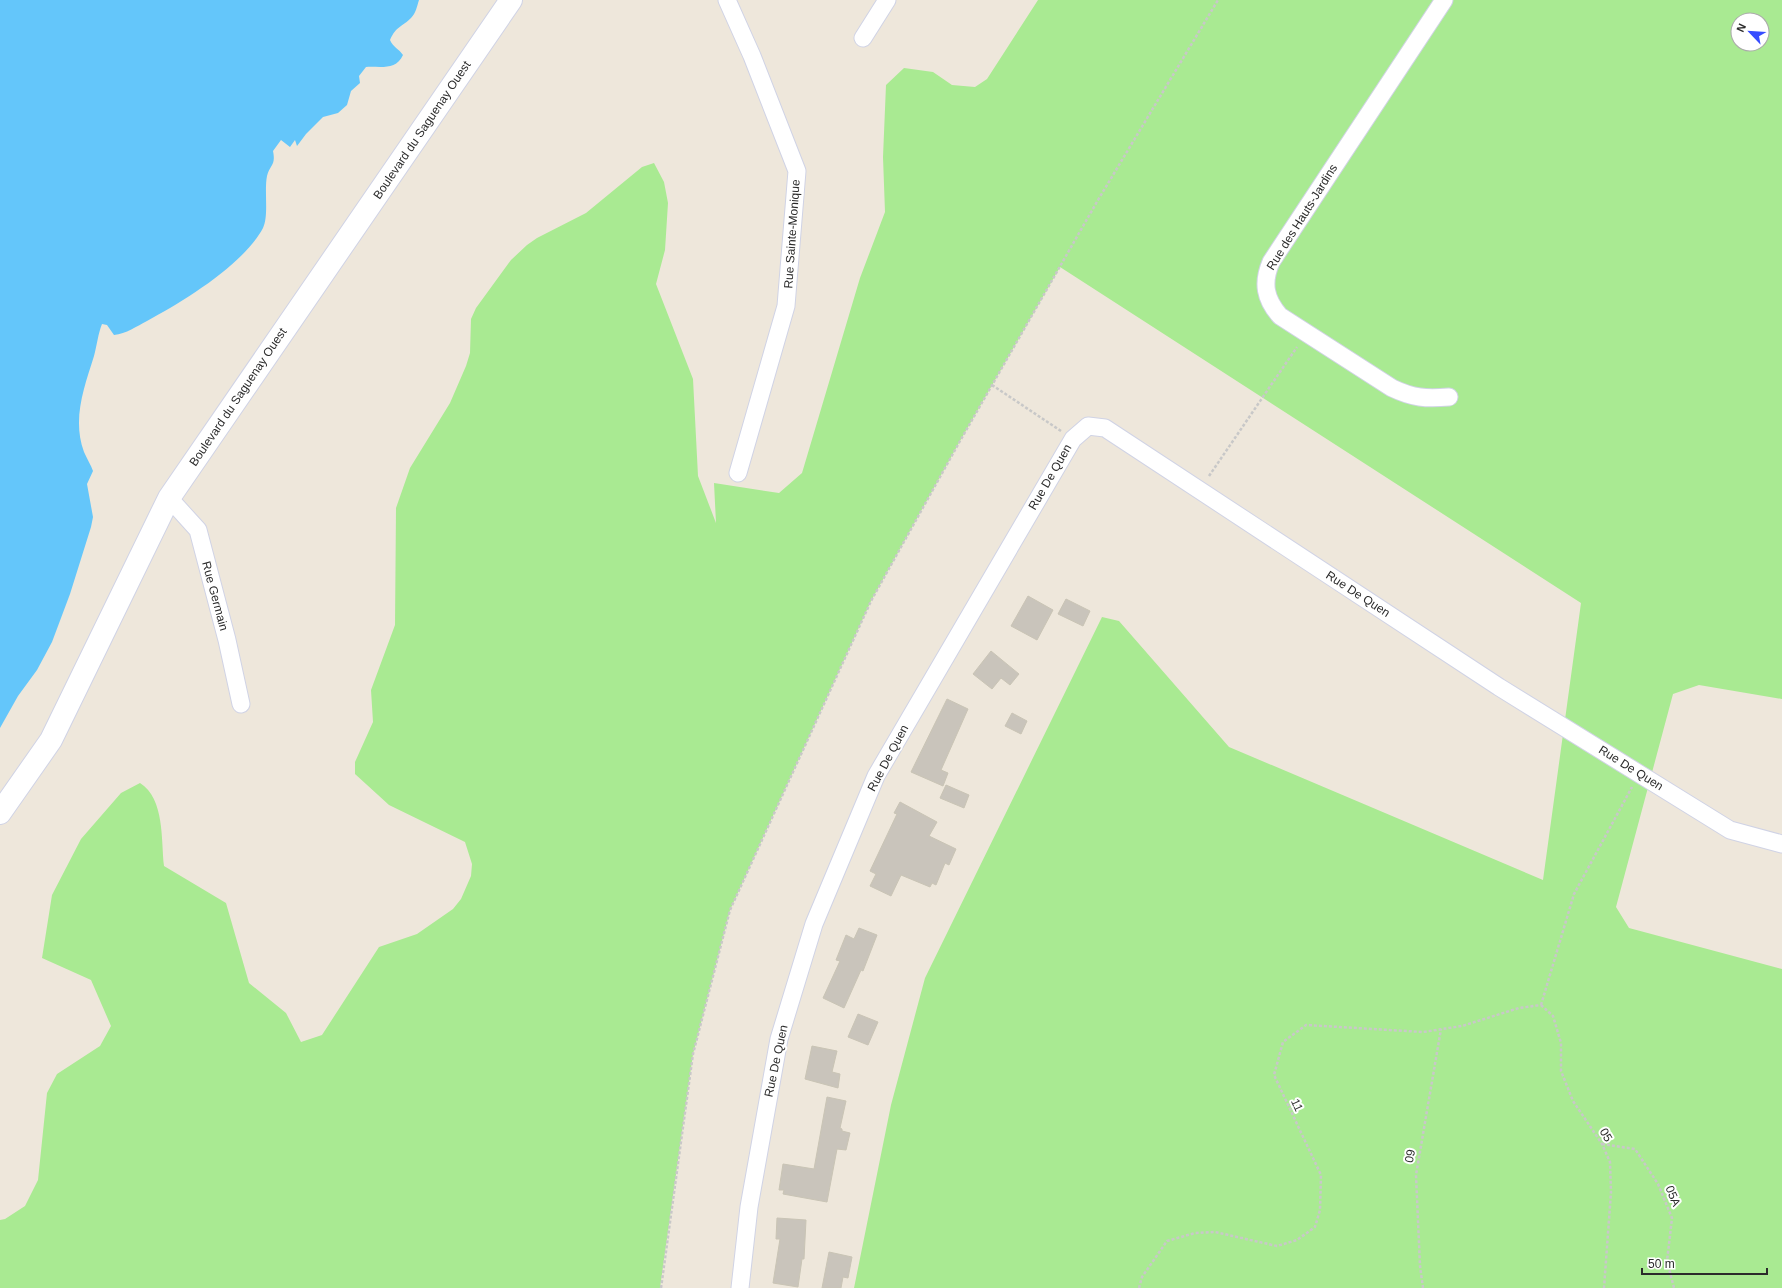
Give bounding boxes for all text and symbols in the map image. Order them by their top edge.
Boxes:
north arrow [1730,12,1770,52]
text: N [1734,22,1748,34]
street label: Boulevard du Saguenay Ouest [370,58,474,202]
street label: Rue des Hauts-Jardins [1264,162,1340,272]
street label: Rue Sainte-Monique [781,179,803,289]
street label: Boulevard du Saguenay Ouest [186,325,290,469]
street label: Rue De Quen [1026,442,1074,512]
street label: Rue Germain [199,560,231,632]
street label: Rue De Quen [1323,568,1393,620]
street label: Rue De Quen [865,722,911,794]
street label: Rue De Quen [1596,743,1666,793]
street label: Rue De Quen [762,1024,790,1098]
street label: 11 [1288,1096,1306,1114]
street label: 05 [1597,1126,1616,1145]
street label: 09 [1402,1148,1418,1164]
street label: 05A [1662,1183,1684,1209]
scale bar [1642,1250,1767,1276]
text: 50 m [1648,1257,1675,1271]

